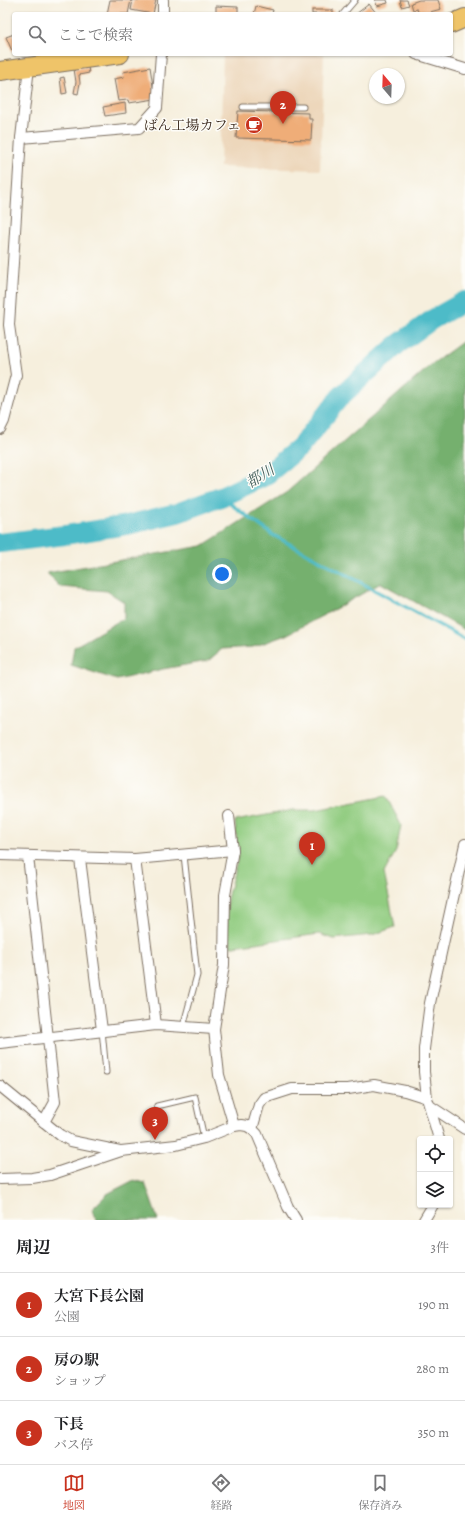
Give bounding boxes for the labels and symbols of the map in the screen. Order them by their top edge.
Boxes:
north arrow [369,68,405,104]
pin: 2 [270,91,296,124]
cafe icon: ばん工場カフェ [244,115,264,135]
place label: ばん工場カフェ [144,116,241,135]
water label: 都川 [242,459,280,492]
your location [212,564,232,584]
pin: 1 [299,832,325,865]
pin: 3 [142,1107,168,1140]

